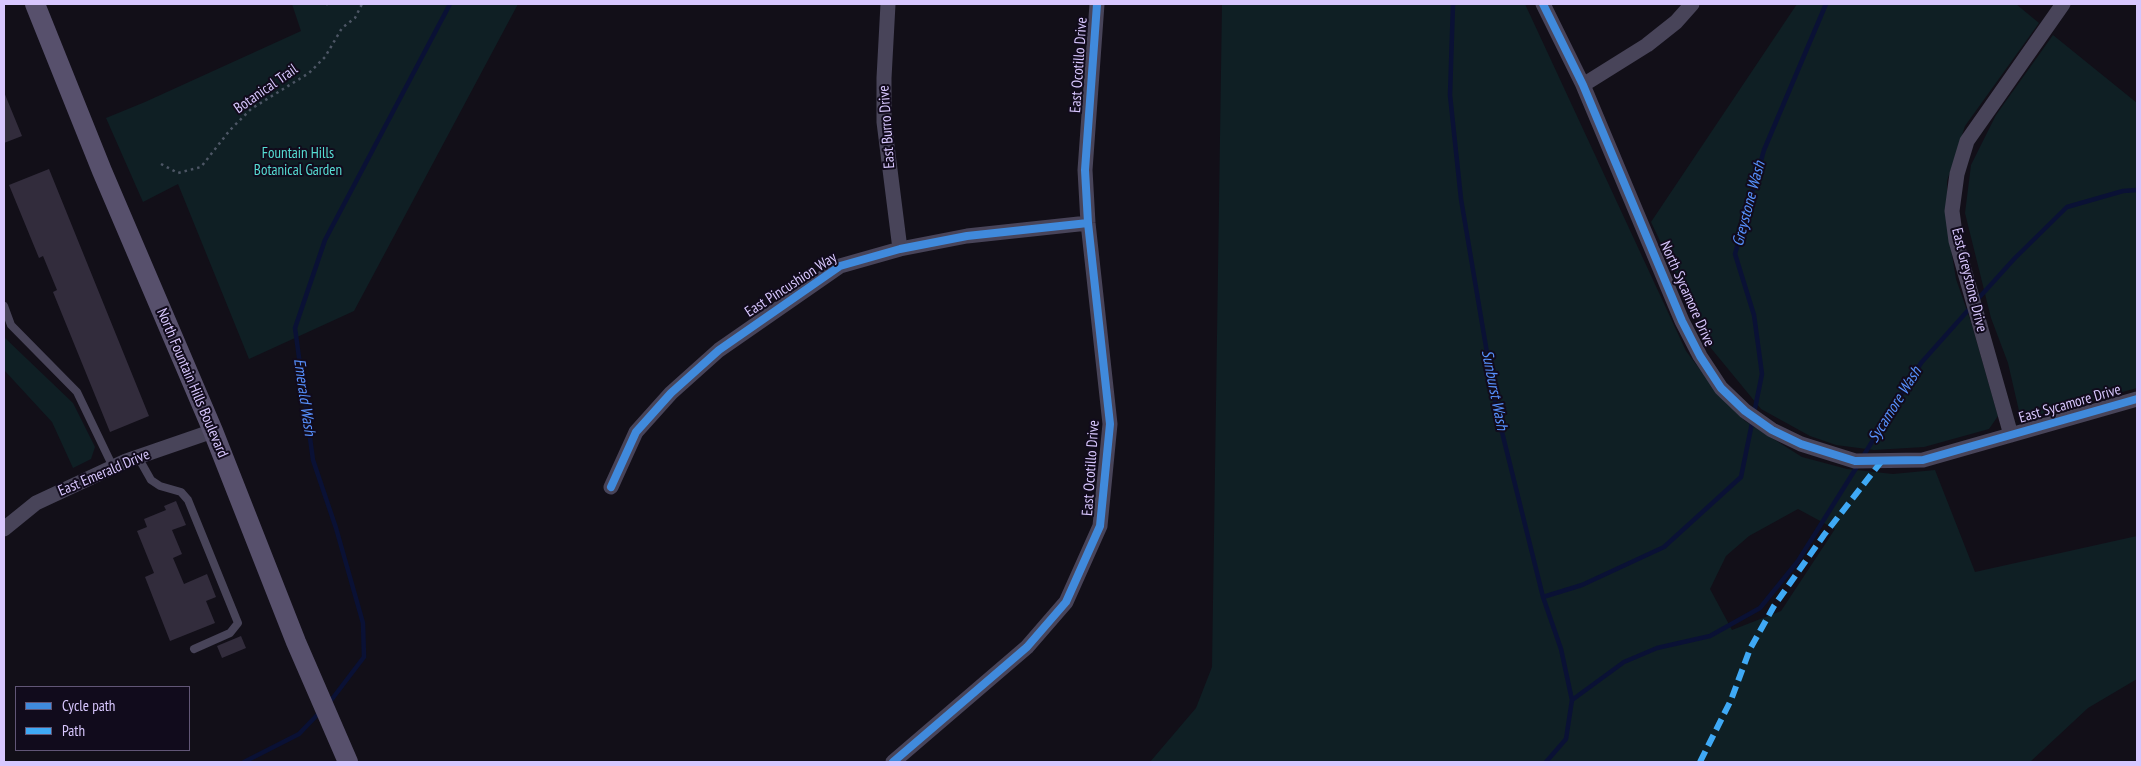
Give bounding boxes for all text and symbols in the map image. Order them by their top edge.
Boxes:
street label: East Ocotillo Drive [1067,17,1091,113]
street label: Botanical Trail [231,60,301,118]
street label: East Burro Drive [875,85,899,169]
park label: Fountain Hills Botanical Garden [254,145,342,180]
water label: Greystone Wash [1728,159,1770,249]
street label: East Greystone Drive [1947,226,1991,334]
street label: North Sycamore Drive [1656,239,1718,349]
street label: East Pincushion Way [742,249,840,321]
street label: North Fountain Hills Boulevard [152,306,232,460]
water label: Sunburst Wash [1477,348,1511,432]
water label: Emerald Wash [289,357,319,437]
water label: Sycamore Wash [1864,364,1926,446]
street label: East Sycamore Drive [2017,381,2123,427]
street label: East Ocotillo Drive [1079,420,1103,516]
street label: East Emerald Drive [55,446,153,500]
legend [15,686,190,751]
text: Cycle path [62,696,115,715]
text: Path [62,721,85,740]

